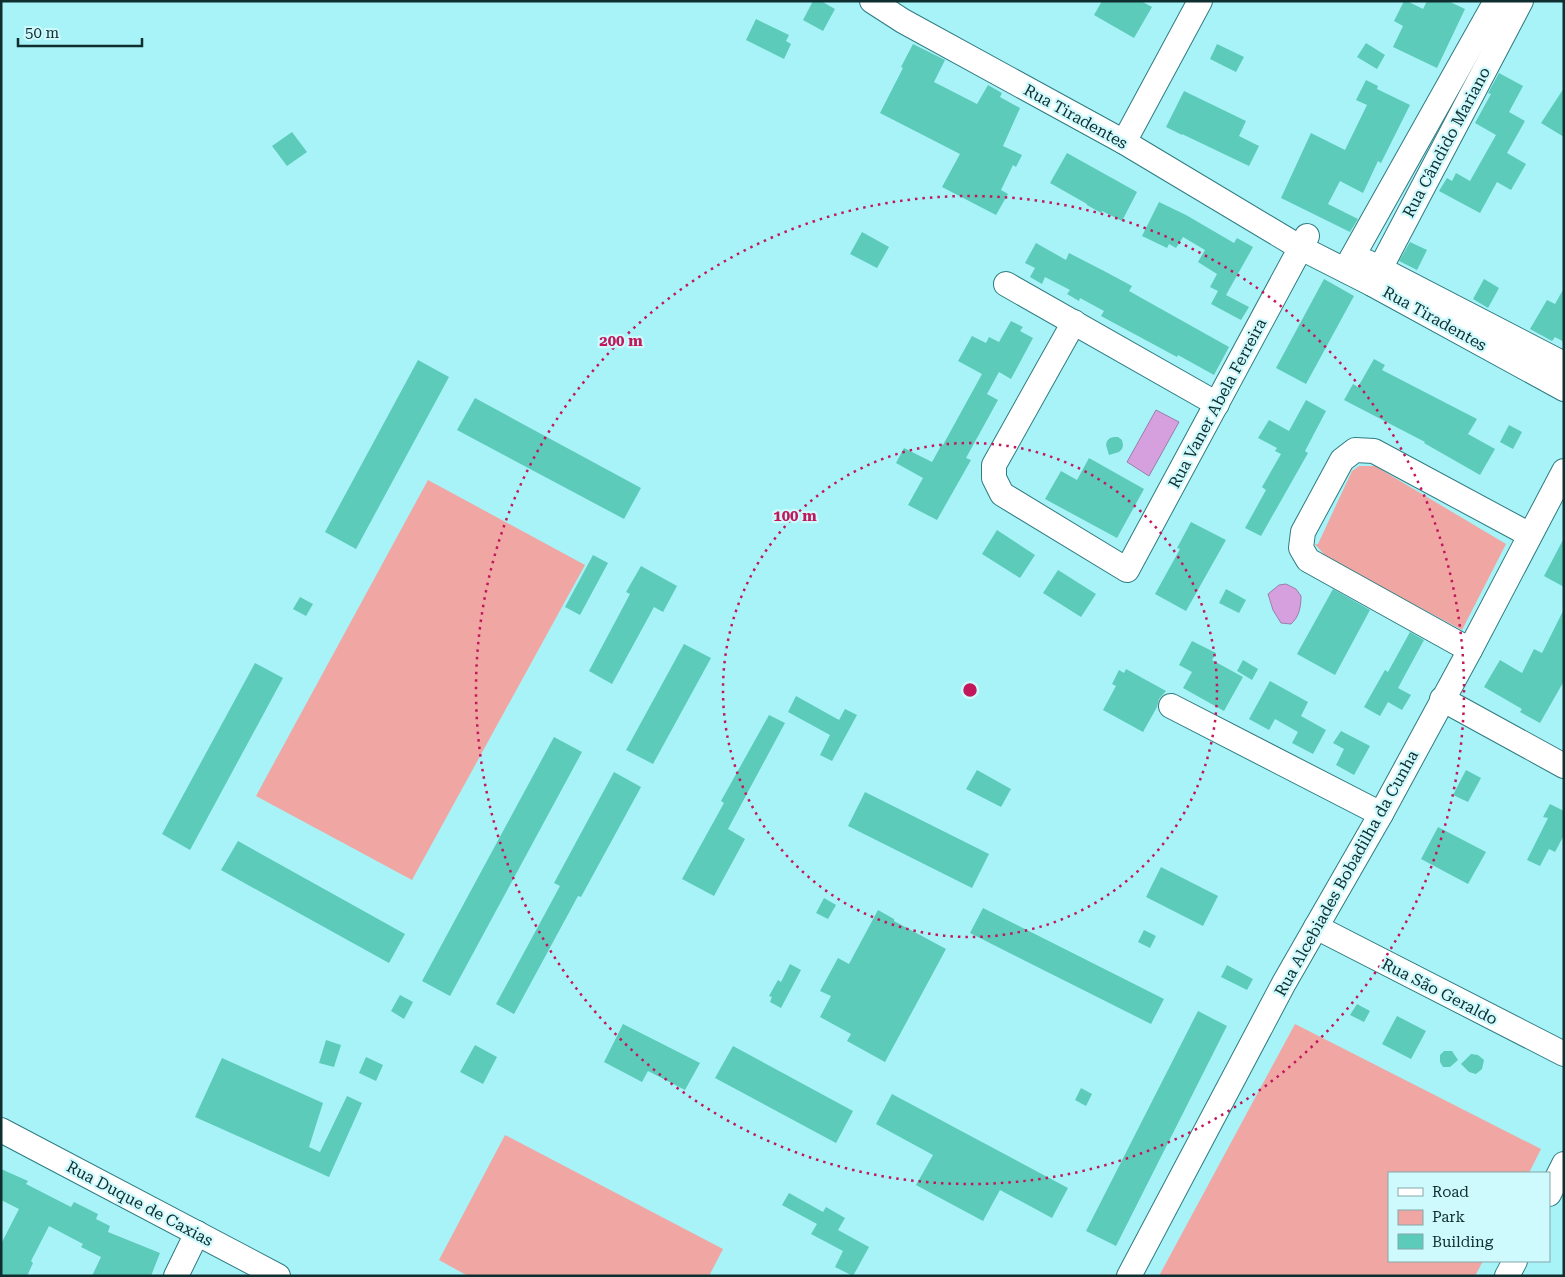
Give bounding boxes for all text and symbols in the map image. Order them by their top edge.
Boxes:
scale bar [18,15,141,47]
text: 50 m [25,24,60,42]
street label: Rua Cândido Mariano [1399,64,1494,221]
street label: Rua Tiradentes [1021,80,1131,153]
street label: Rua Tiradentes [1380,282,1490,355]
street label: Rua Vaner Abela Ferreira [1165,315,1271,491]
text: 200 m [599,332,643,350]
text: 100 m [773,507,817,525]
centre of rings [961,681,979,699]
street label: Rua Alcebiades Bobadilha da Cunha [1271,747,1422,1000]
street label: Rua São Geraldo [1379,954,1501,1029]
street label: Rua Duque de Caxias [63,1157,216,1250]
legend [1388,1172,1550,1262]
text: Road [1432,1183,1469,1201]
text: Park [1432,1208,1466,1226]
text: Building [1432,1233,1494,1251]

